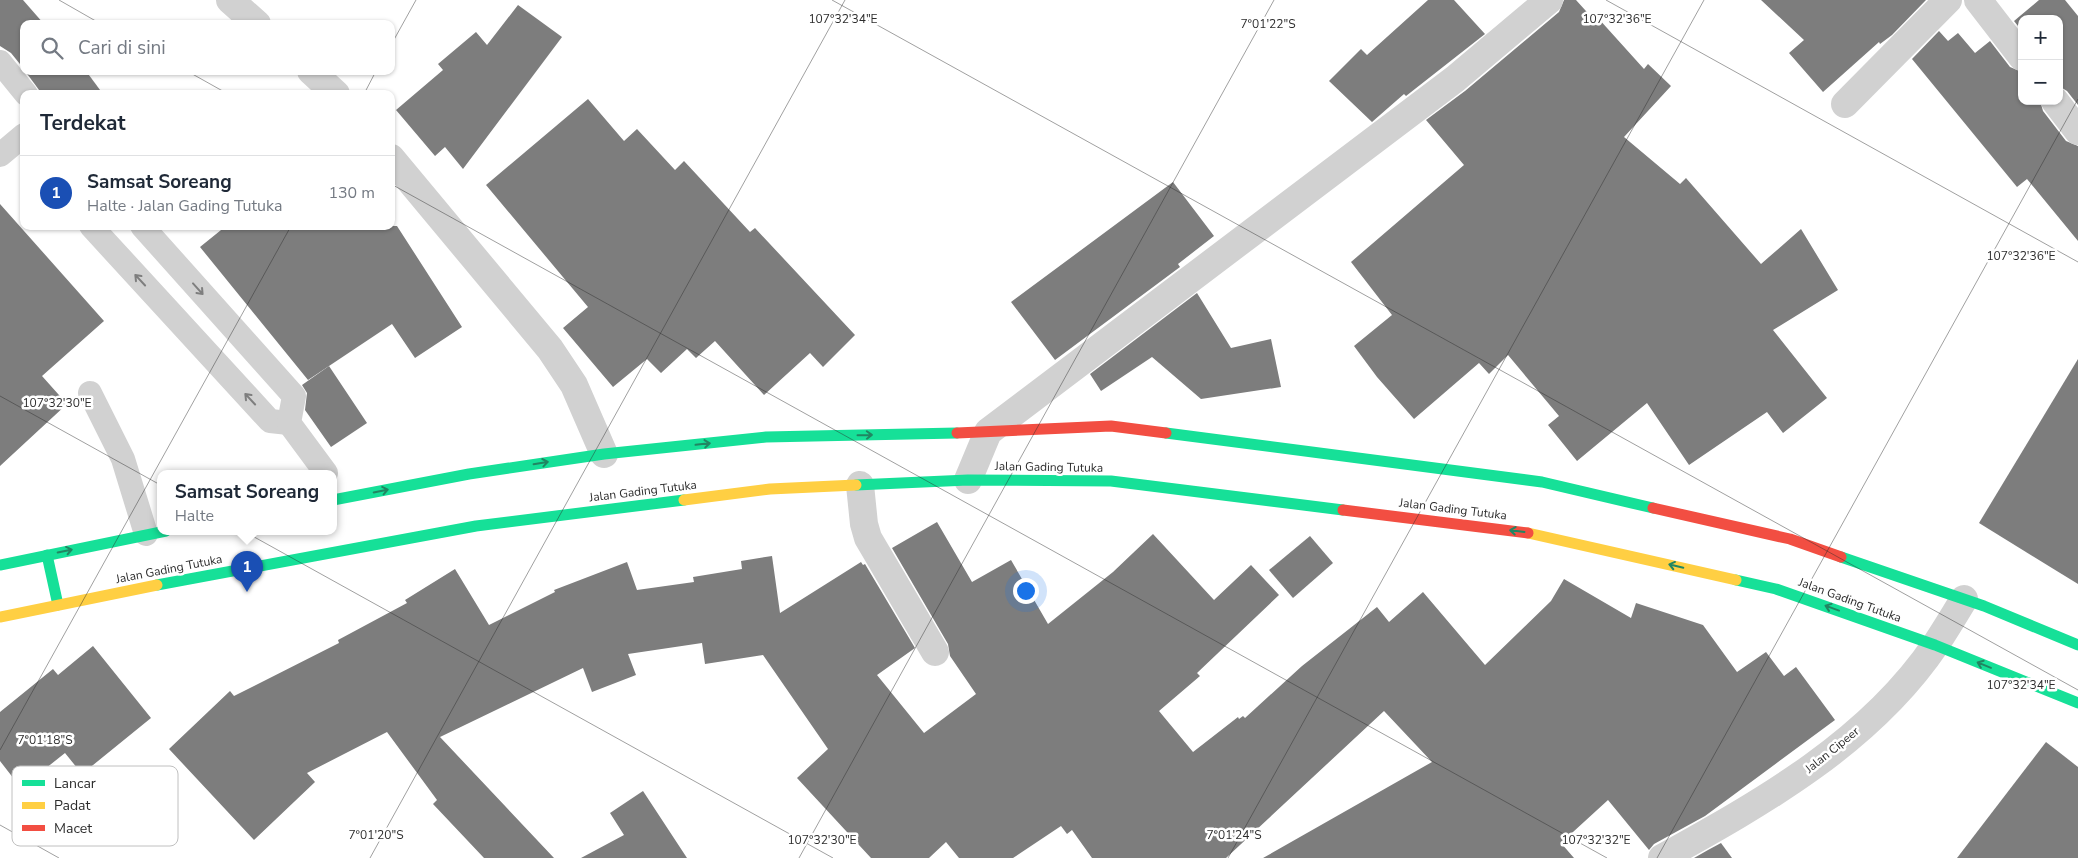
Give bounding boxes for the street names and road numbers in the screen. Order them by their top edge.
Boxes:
street label: Jalan Gading Tutuka [994,458,1103,476]
street label: Jalan Gading Tutuka [587,476,698,506]
street label: Jalan Gading Tutuka [1397,494,1508,524]
street label: Jalan Gading Tutuka [113,551,224,587]
street label: Jalan Gading Tutuka [1795,574,1904,626]
street label: Jalan Cipeer [1801,723,1863,777]

